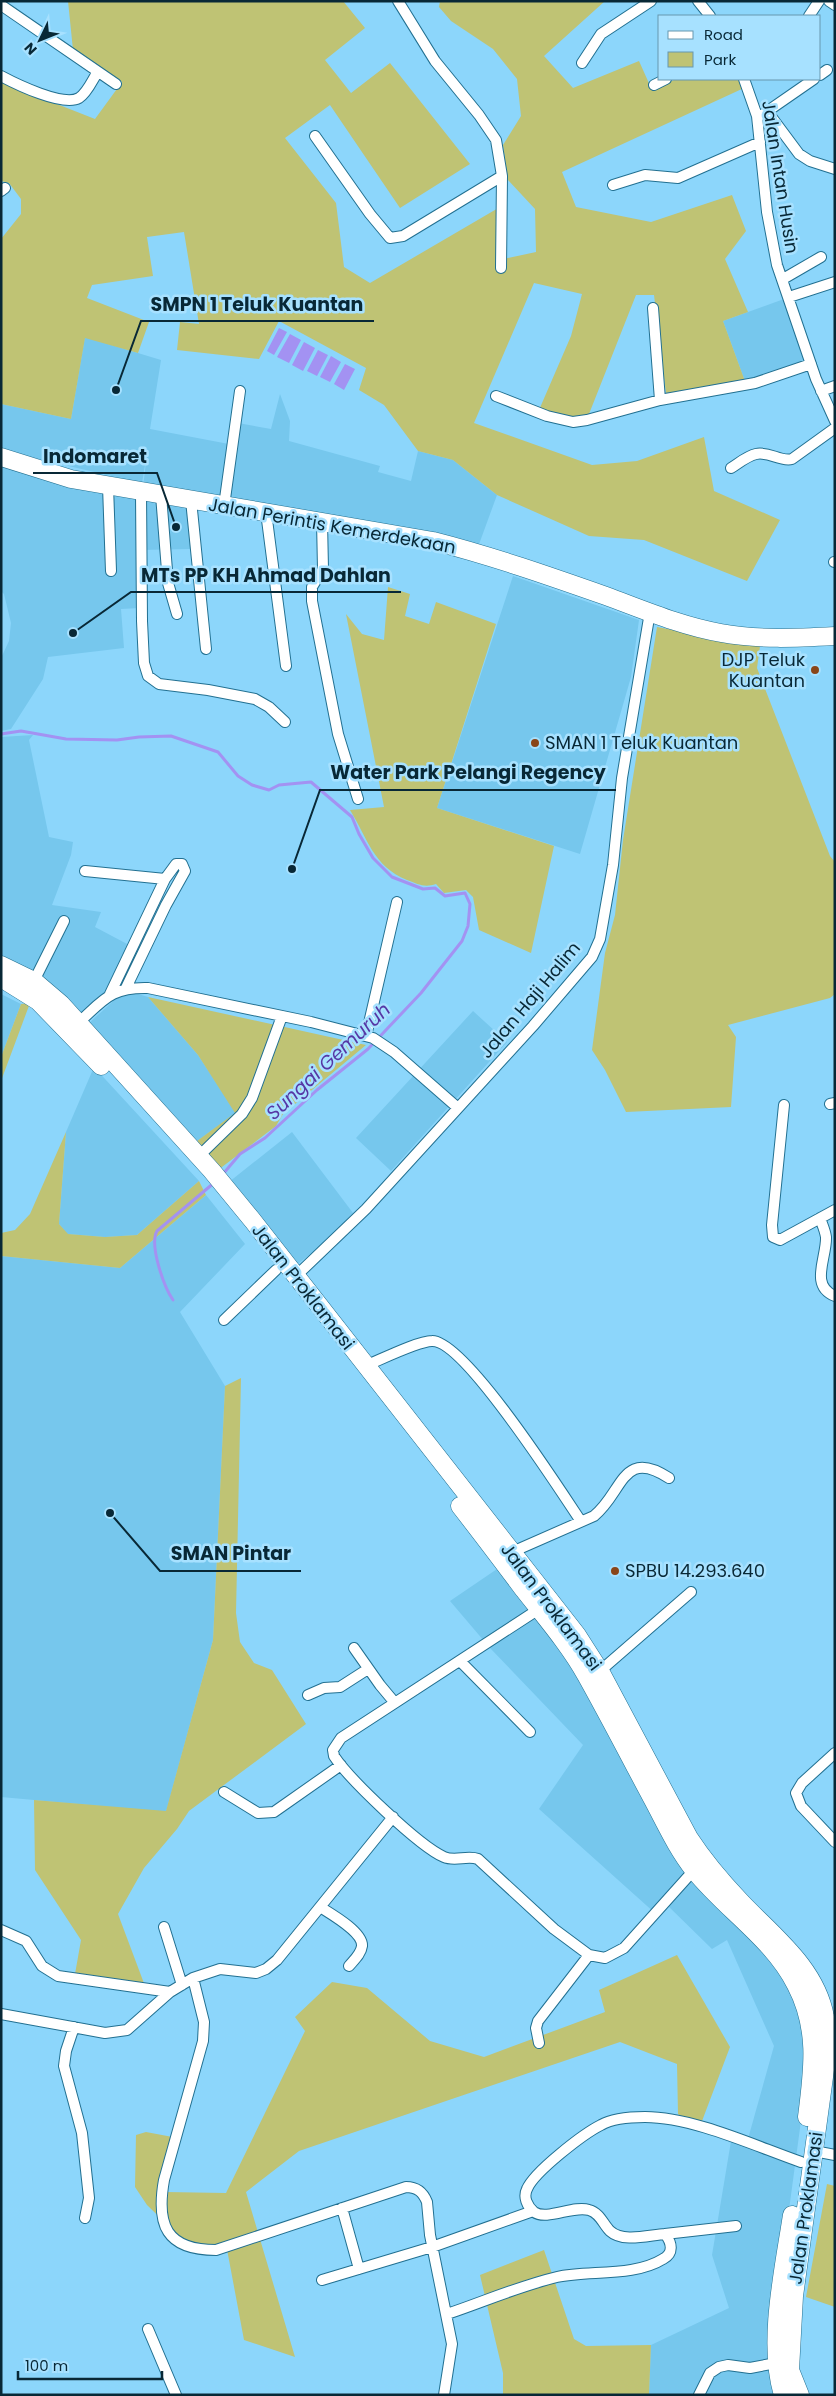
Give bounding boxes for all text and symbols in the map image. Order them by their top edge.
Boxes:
north arrow [15,15,65,65]
legend [658,15,821,80]
text: Road [704,24,743,45]
text: N [20,38,41,60]
text: Park [704,49,736,70]
street label: Jalan Intan Husin [756,98,805,255]
callout: SMPN 1 Teluk Kuantan [141,287,374,321]
text: SMPN 1 Teluk Kuantan [151,291,363,318]
callout: Indomaret [33,439,157,473]
text: Indomaret [43,443,147,470]
street label: Jalan Perintis Kemerdekaan [206,491,458,560]
callout: MTs PP KH Ahmad Dahlan [131,558,401,592]
text: MTs PP KH Ahmad Dahlan [141,562,391,589]
place label: DJP Teluk Kuantan [721,647,806,693]
marker: DJP Teluk Kuantan [809,664,821,676]
place label: SMAN 1 Teluk Kuantan [545,730,738,755]
marker: SMAN 1 Teluk Kuantan [529,737,541,749]
callout: Water Park Pelangi Regency [320,756,616,790]
text: Water Park Pelangi Regency [330,759,607,786]
street label: Jalan Haji Halim [473,936,586,1063]
water label: Sungai Gemuruh [260,997,396,1126]
street label: Jalan Proklamasi [246,1218,361,1355]
callout: SMAN Pintar [160,1537,301,1571]
street label: Jalan Proklamasi [495,1538,608,1676]
text: SMAN Pintar [171,1540,291,1567]
place label: SPBU 14.293.640 [625,1558,765,1583]
marker: SPBU 14.293.640 [609,1565,621,1577]
street label: Jalan Proklamasi [782,2130,829,2286]
scale bar [18,2348,161,2380]
text: 100 m [25,2355,68,2376]

